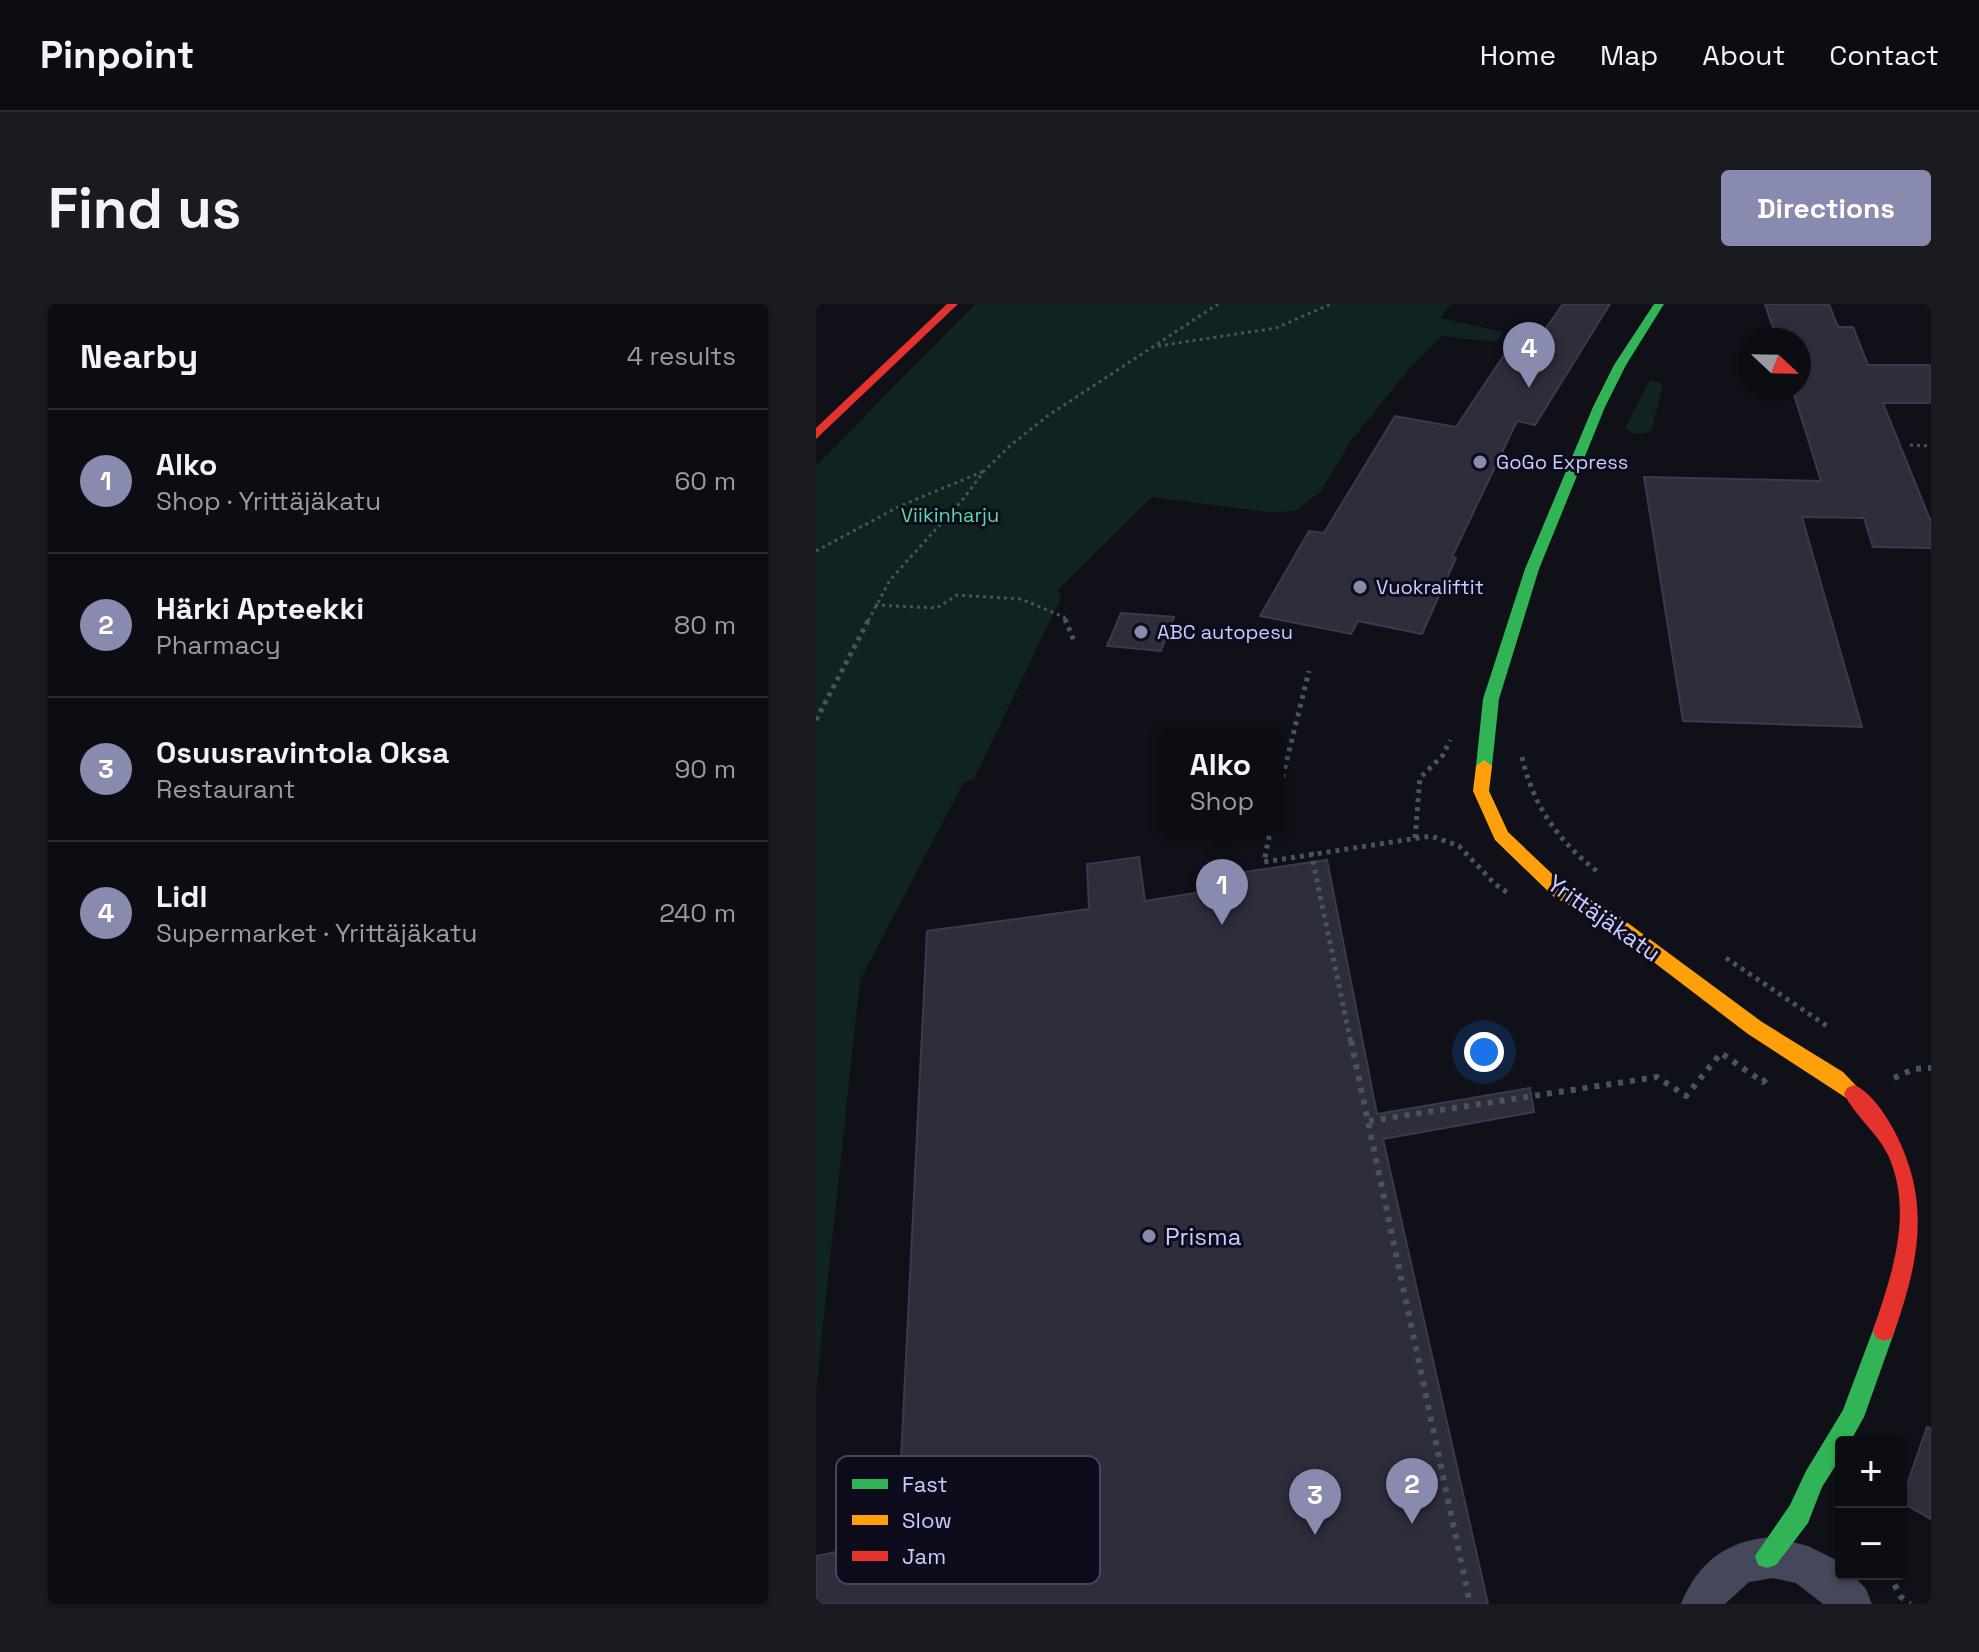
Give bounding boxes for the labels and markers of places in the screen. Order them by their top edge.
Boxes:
pin: 4 [1503,322,1555,388]
place label: GoGo Express [1496,449,1628,475]
marker: GoGo Express [1471,453,1489,471]
place label: Vuokraliftit [1376,574,1484,600]
marker: Vuokraliftit [1351,578,1369,596]
place label: ABC autopesu [1157,619,1293,645]
marker: ABC autopesu [1132,623,1150,641]
pin: 1 [1196,859,1248,925]
place label: Prisma [1165,1221,1242,1252]
marker: Prisma [1140,1227,1158,1245]
pin: 2 [1386,1458,1438,1524]
pin: 3 [1289,1469,1341,1535]

